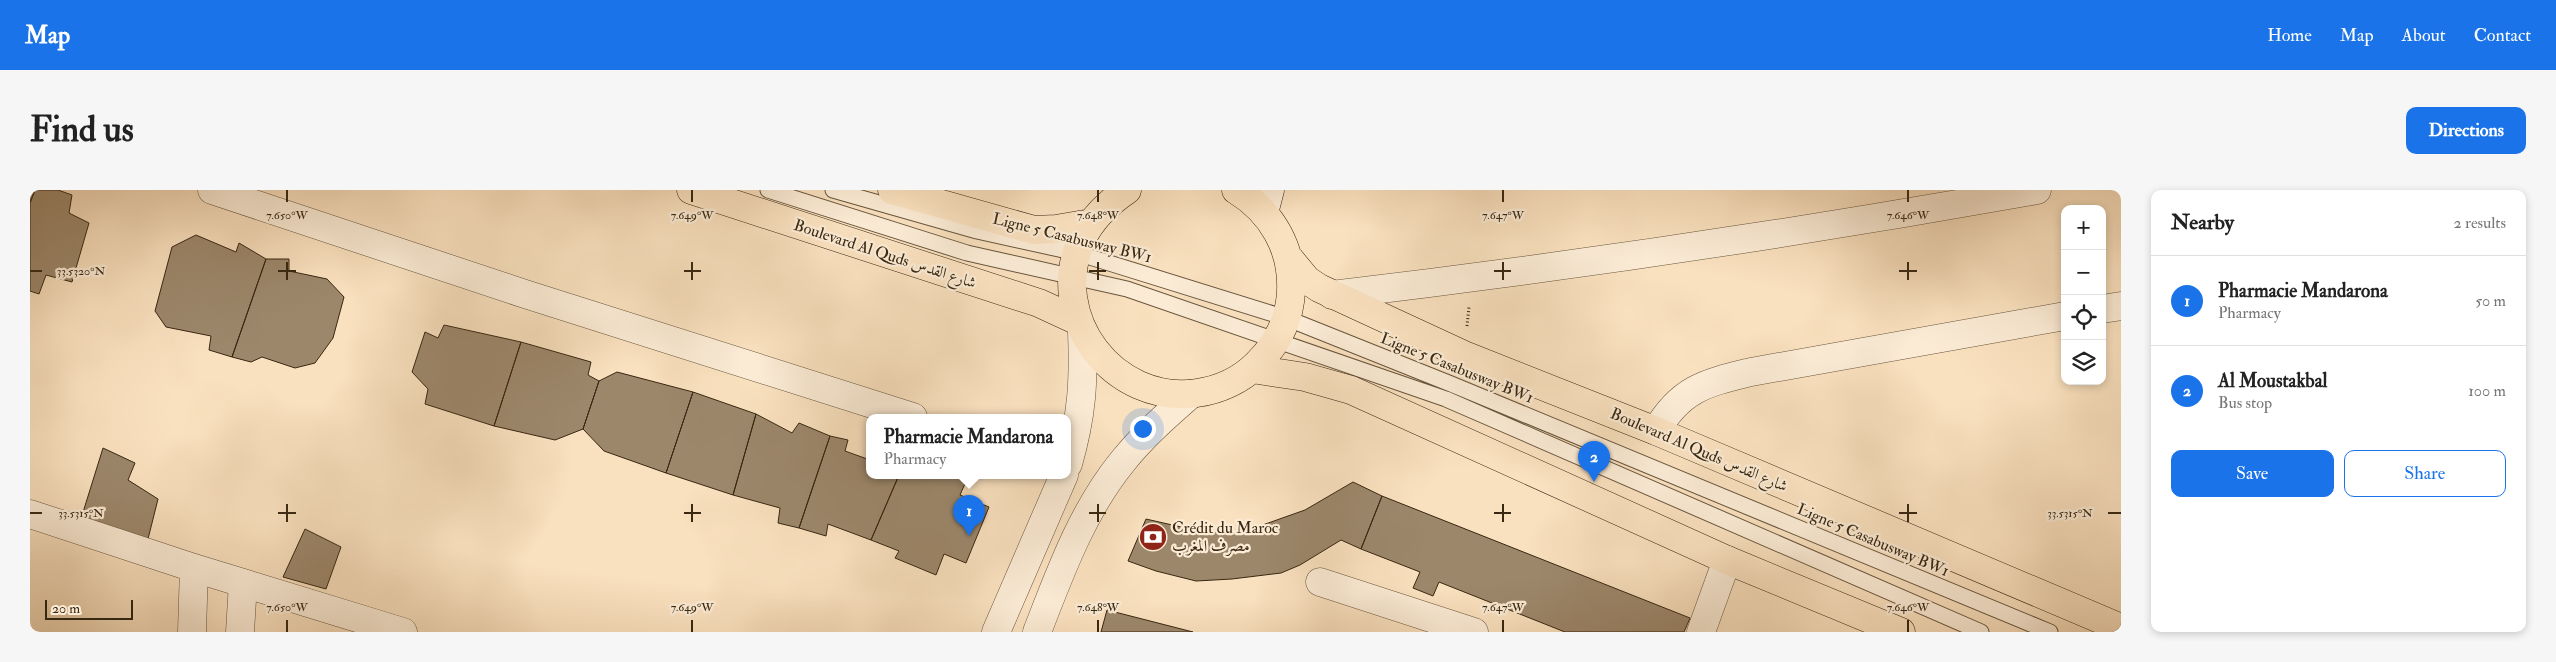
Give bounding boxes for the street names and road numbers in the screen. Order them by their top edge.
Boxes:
street label: Ligne 5 Casabusway BW1 [990,209,1154,267]
street label: Boulevard Al Quds شارع القدس [790,215,979,296]
street label: Ligne 5 Casabusway BW1 [1378,328,1536,408]
street label: Boulevard Al Quds شارع القدس [1606,404,1791,499]
street label: Ligne 5 Casabusway BW1 [1794,499,1952,581]

